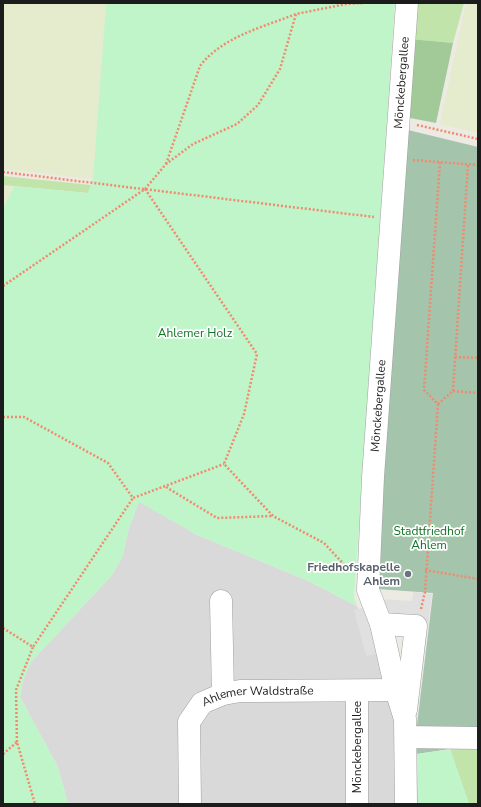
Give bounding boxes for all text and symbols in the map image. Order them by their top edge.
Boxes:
street label: Mönckebergallee [390,36,413,129]
park label: Ahlemer Holz [158,325,233,341]
street label: Mönckebergallee [367,359,389,452]
park label: Stadtfriedhof Ahlem [393,523,466,553]
place label: Friedhofskapelle Ahlem [307,559,400,589]
marker: Friedhofskapelle Ahlem [403,569,413,579]
street label: Ahlemer Waldstraße [199,683,314,710]
street label: Mönckebergallee [349,701,365,793]

